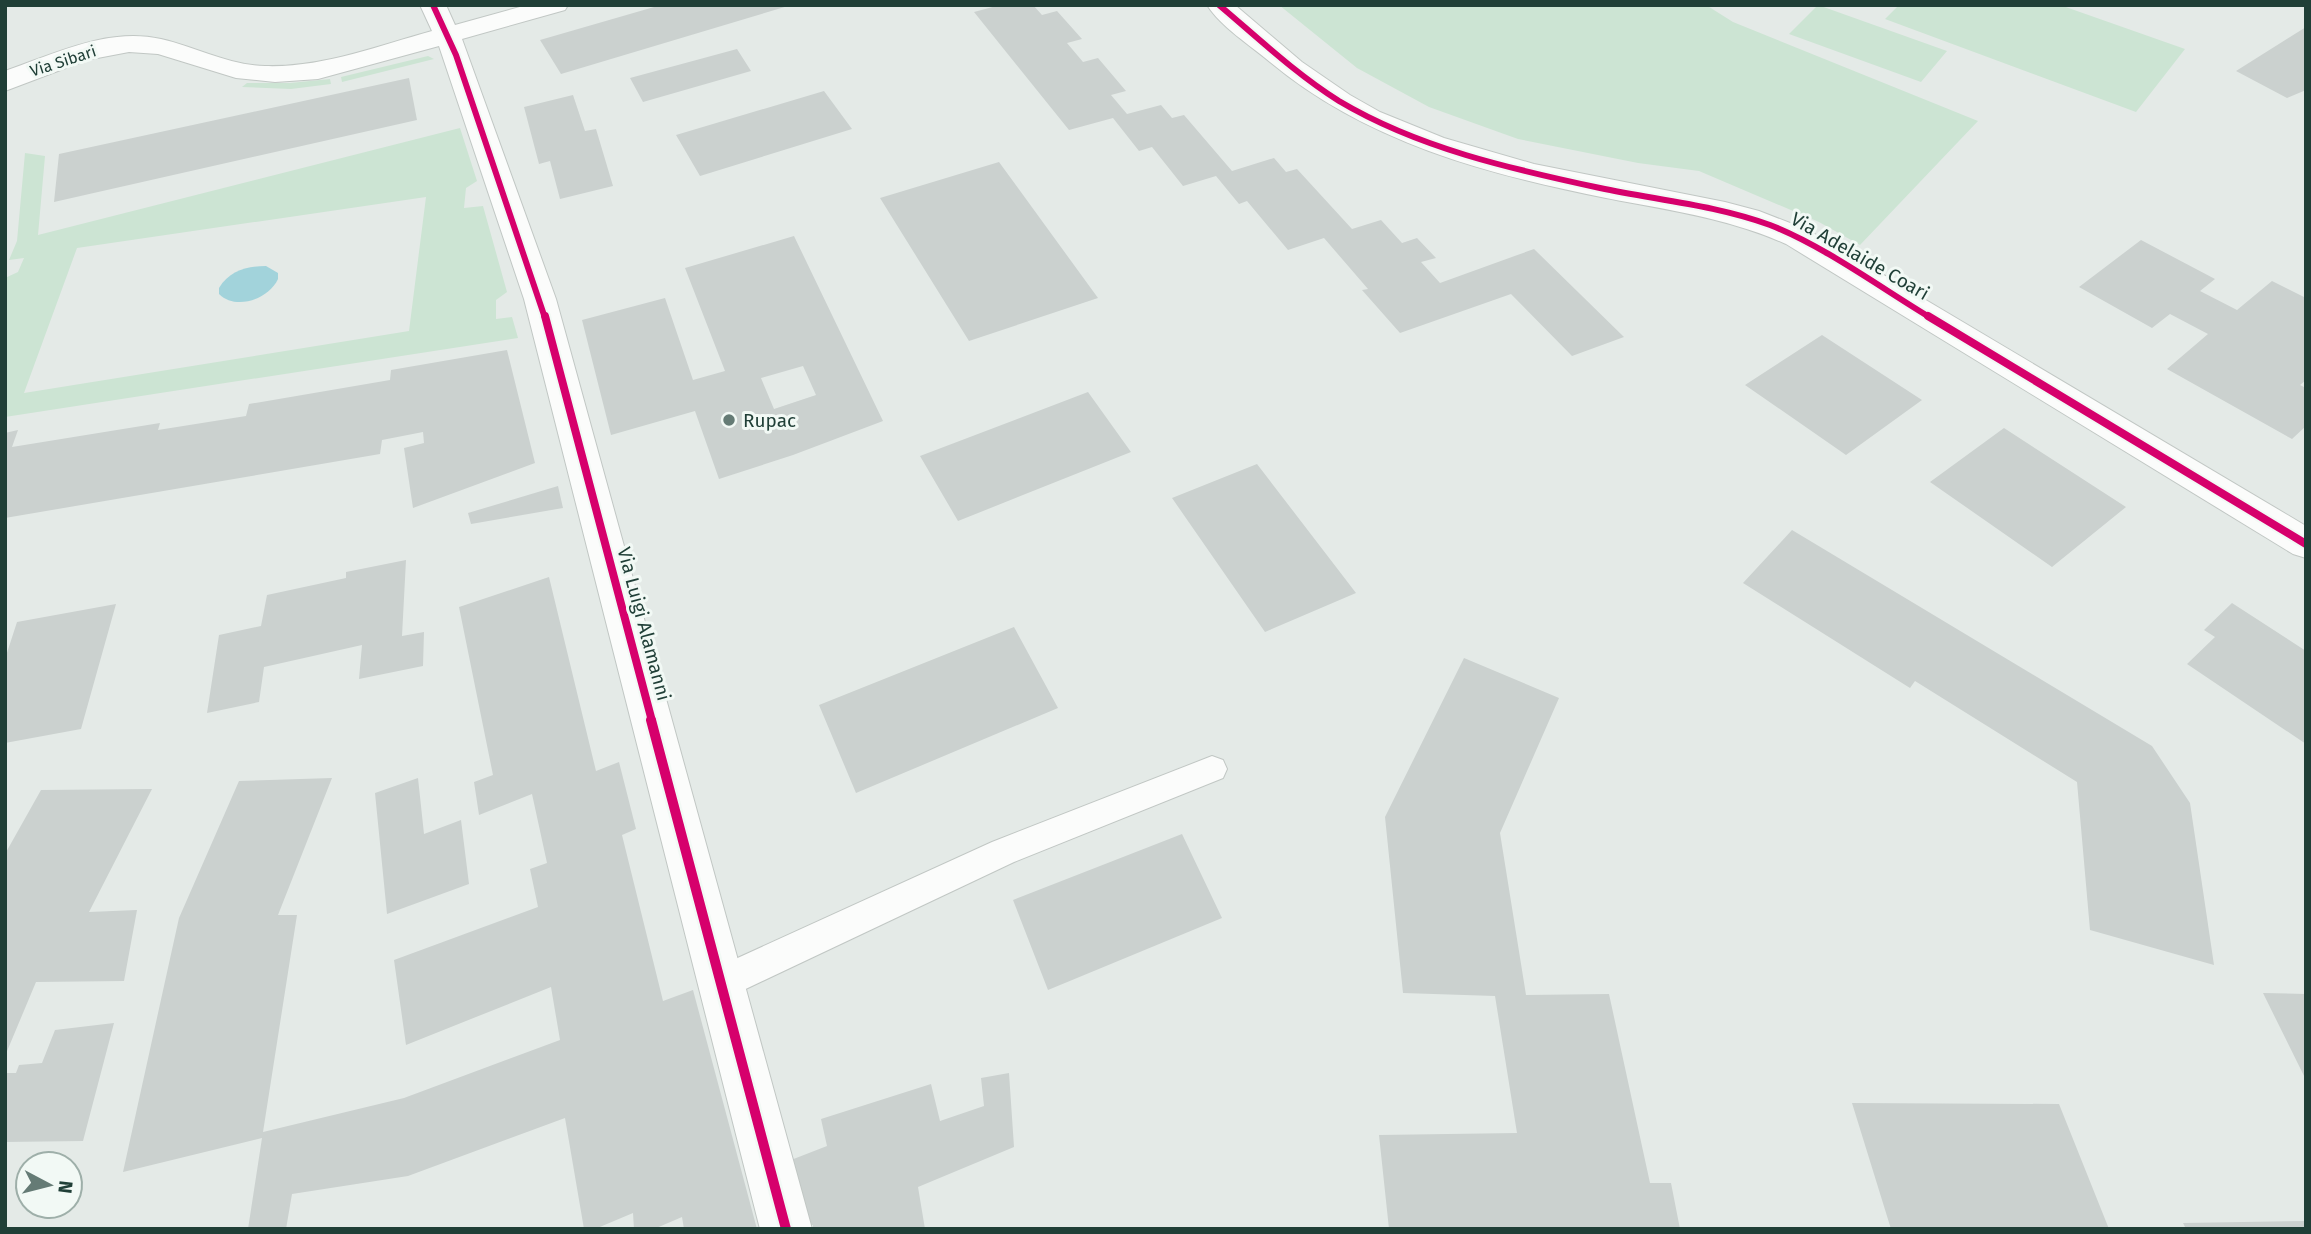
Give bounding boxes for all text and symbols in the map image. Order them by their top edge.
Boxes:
street label: Via Sibari [28,41,98,81]
street label: Via Adelaide Coari [1787,207,1933,305]
place label: Rupac [743,409,796,432]
marker: Rupac [721,412,737,428]
street label: Via Luigi Alamanni [612,545,676,703]
north arrow [14,1150,84,1220]
text: N [53,1179,78,1195]

